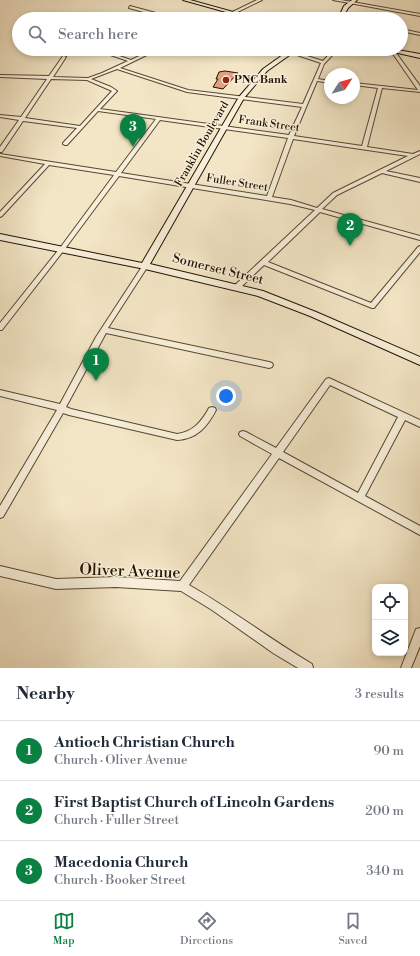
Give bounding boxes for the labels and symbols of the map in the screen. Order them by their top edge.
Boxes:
north arrow [324,68,360,104]
place label: PNC Bank [234,73,288,87]
marker: PNC Bank [221,75,231,85]
street label: Franklin Boulevard [172,98,233,189]
street label: Frank Street [237,113,301,135]
pin: 3 [120,114,146,147]
street label: Fuller Street [205,171,269,195]
pin: 2 [337,213,363,246]
street label: Somerset Street [171,250,266,288]
pin: 1 [83,348,109,381]
your location [216,386,236,406]
street label: Oliver Avenue [79,559,181,583]

